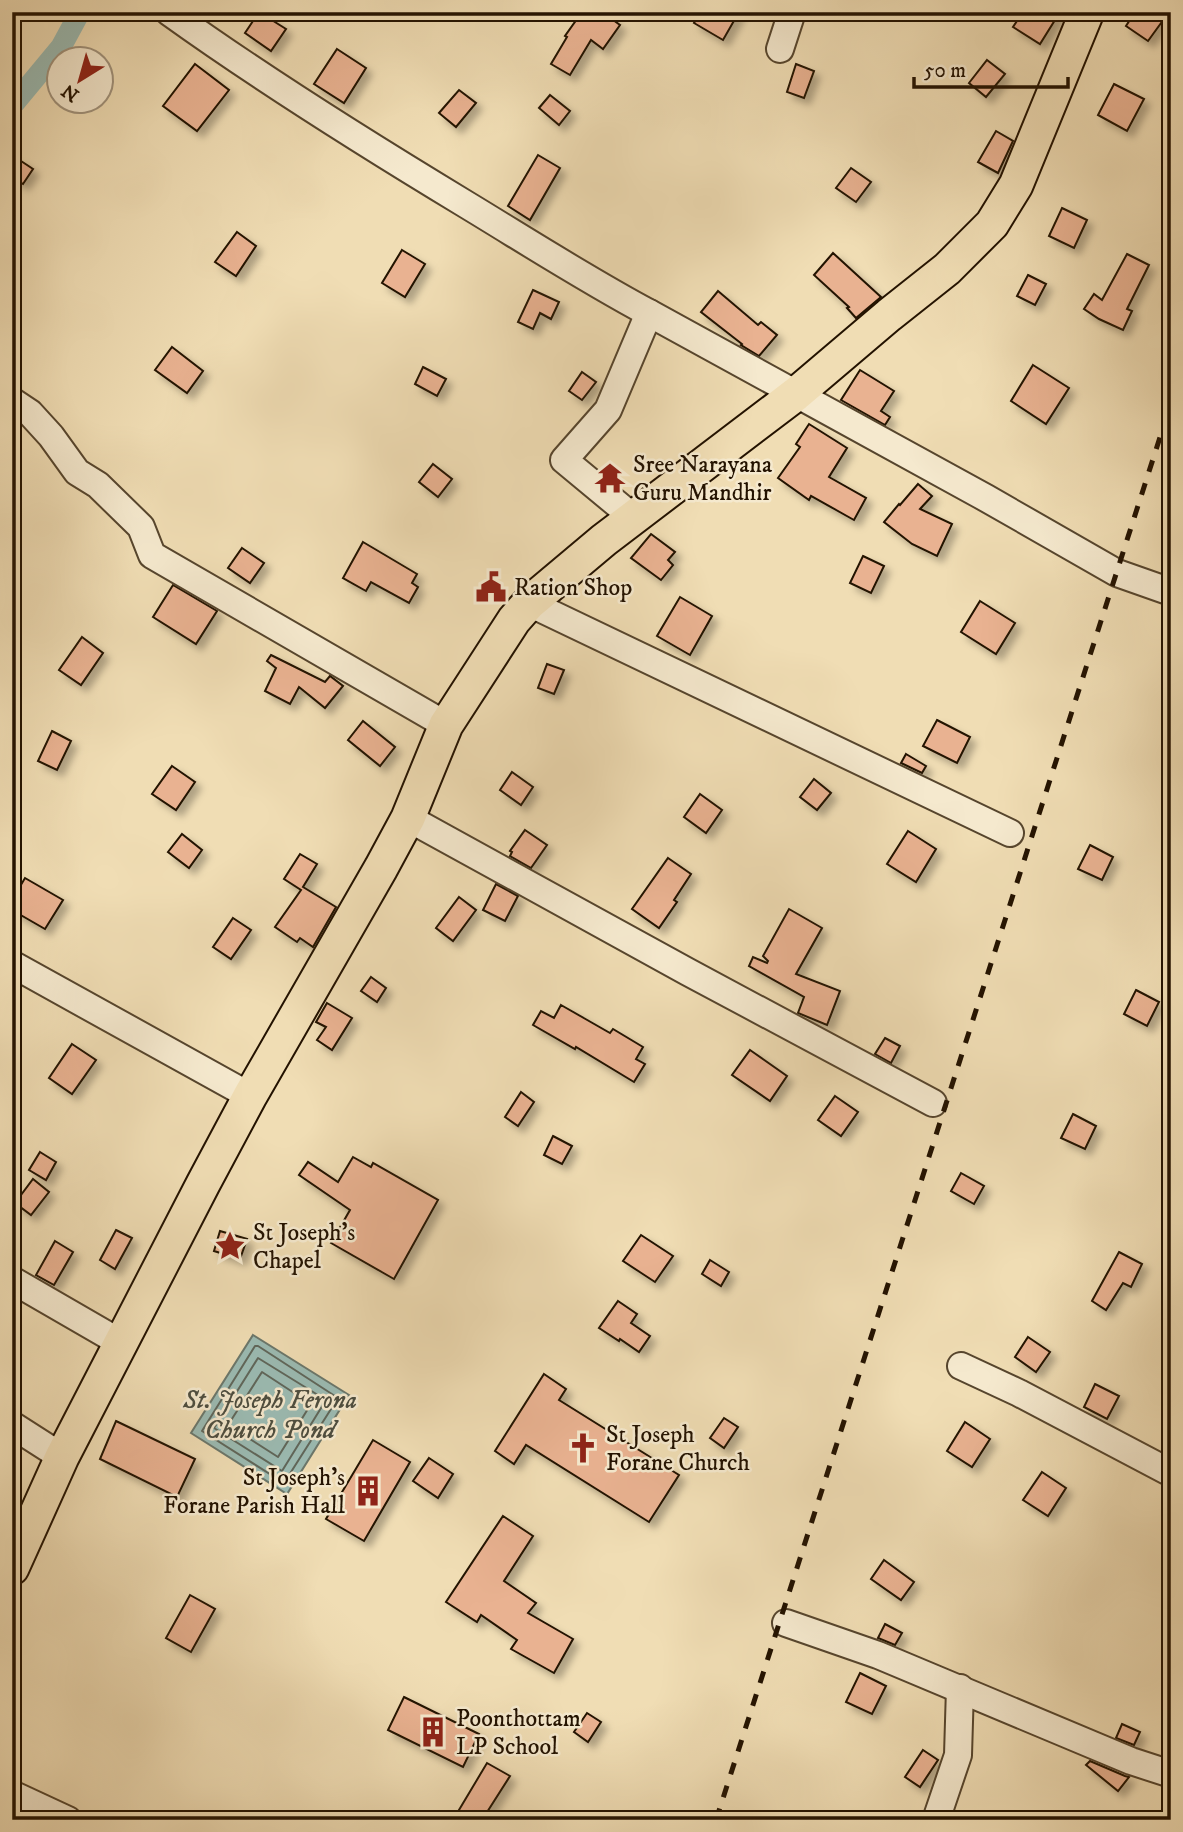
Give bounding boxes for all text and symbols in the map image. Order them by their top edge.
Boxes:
north arrow [46,46,116,116]
scale bar [914,46,1068,90]
text: 50 m [924,58,966,84]
text: N [57,78,84,106]
place label: Sree Narayana Guru Mandhir [633,450,773,508]
temple icon: Sree Narayana Guru Mandhir [593,461,627,495]
public building icon: Ration Shop [474,570,508,604]
place label: Ration Shop [514,573,632,603]
place label: St Joseph's Chapel [253,1218,355,1276]
place icon: St Joseph's Chapel [213,1229,247,1263]
water label: St. Joseph Ferona Church Pond [182,1384,357,1447]
place label: St Joseph Forane Church [606,1420,750,1478]
church icon: St Joseph Forane Church [566,1431,600,1465]
place label: St Joseph's Forane Parish Hall [163,1463,346,1521]
building icon: St Joseph's Forane Parish Hall [351,1474,385,1508]
place label: Poonthottam LP School [456,1704,581,1762]
building icon: Poonthottam LP School [416,1715,450,1749]

